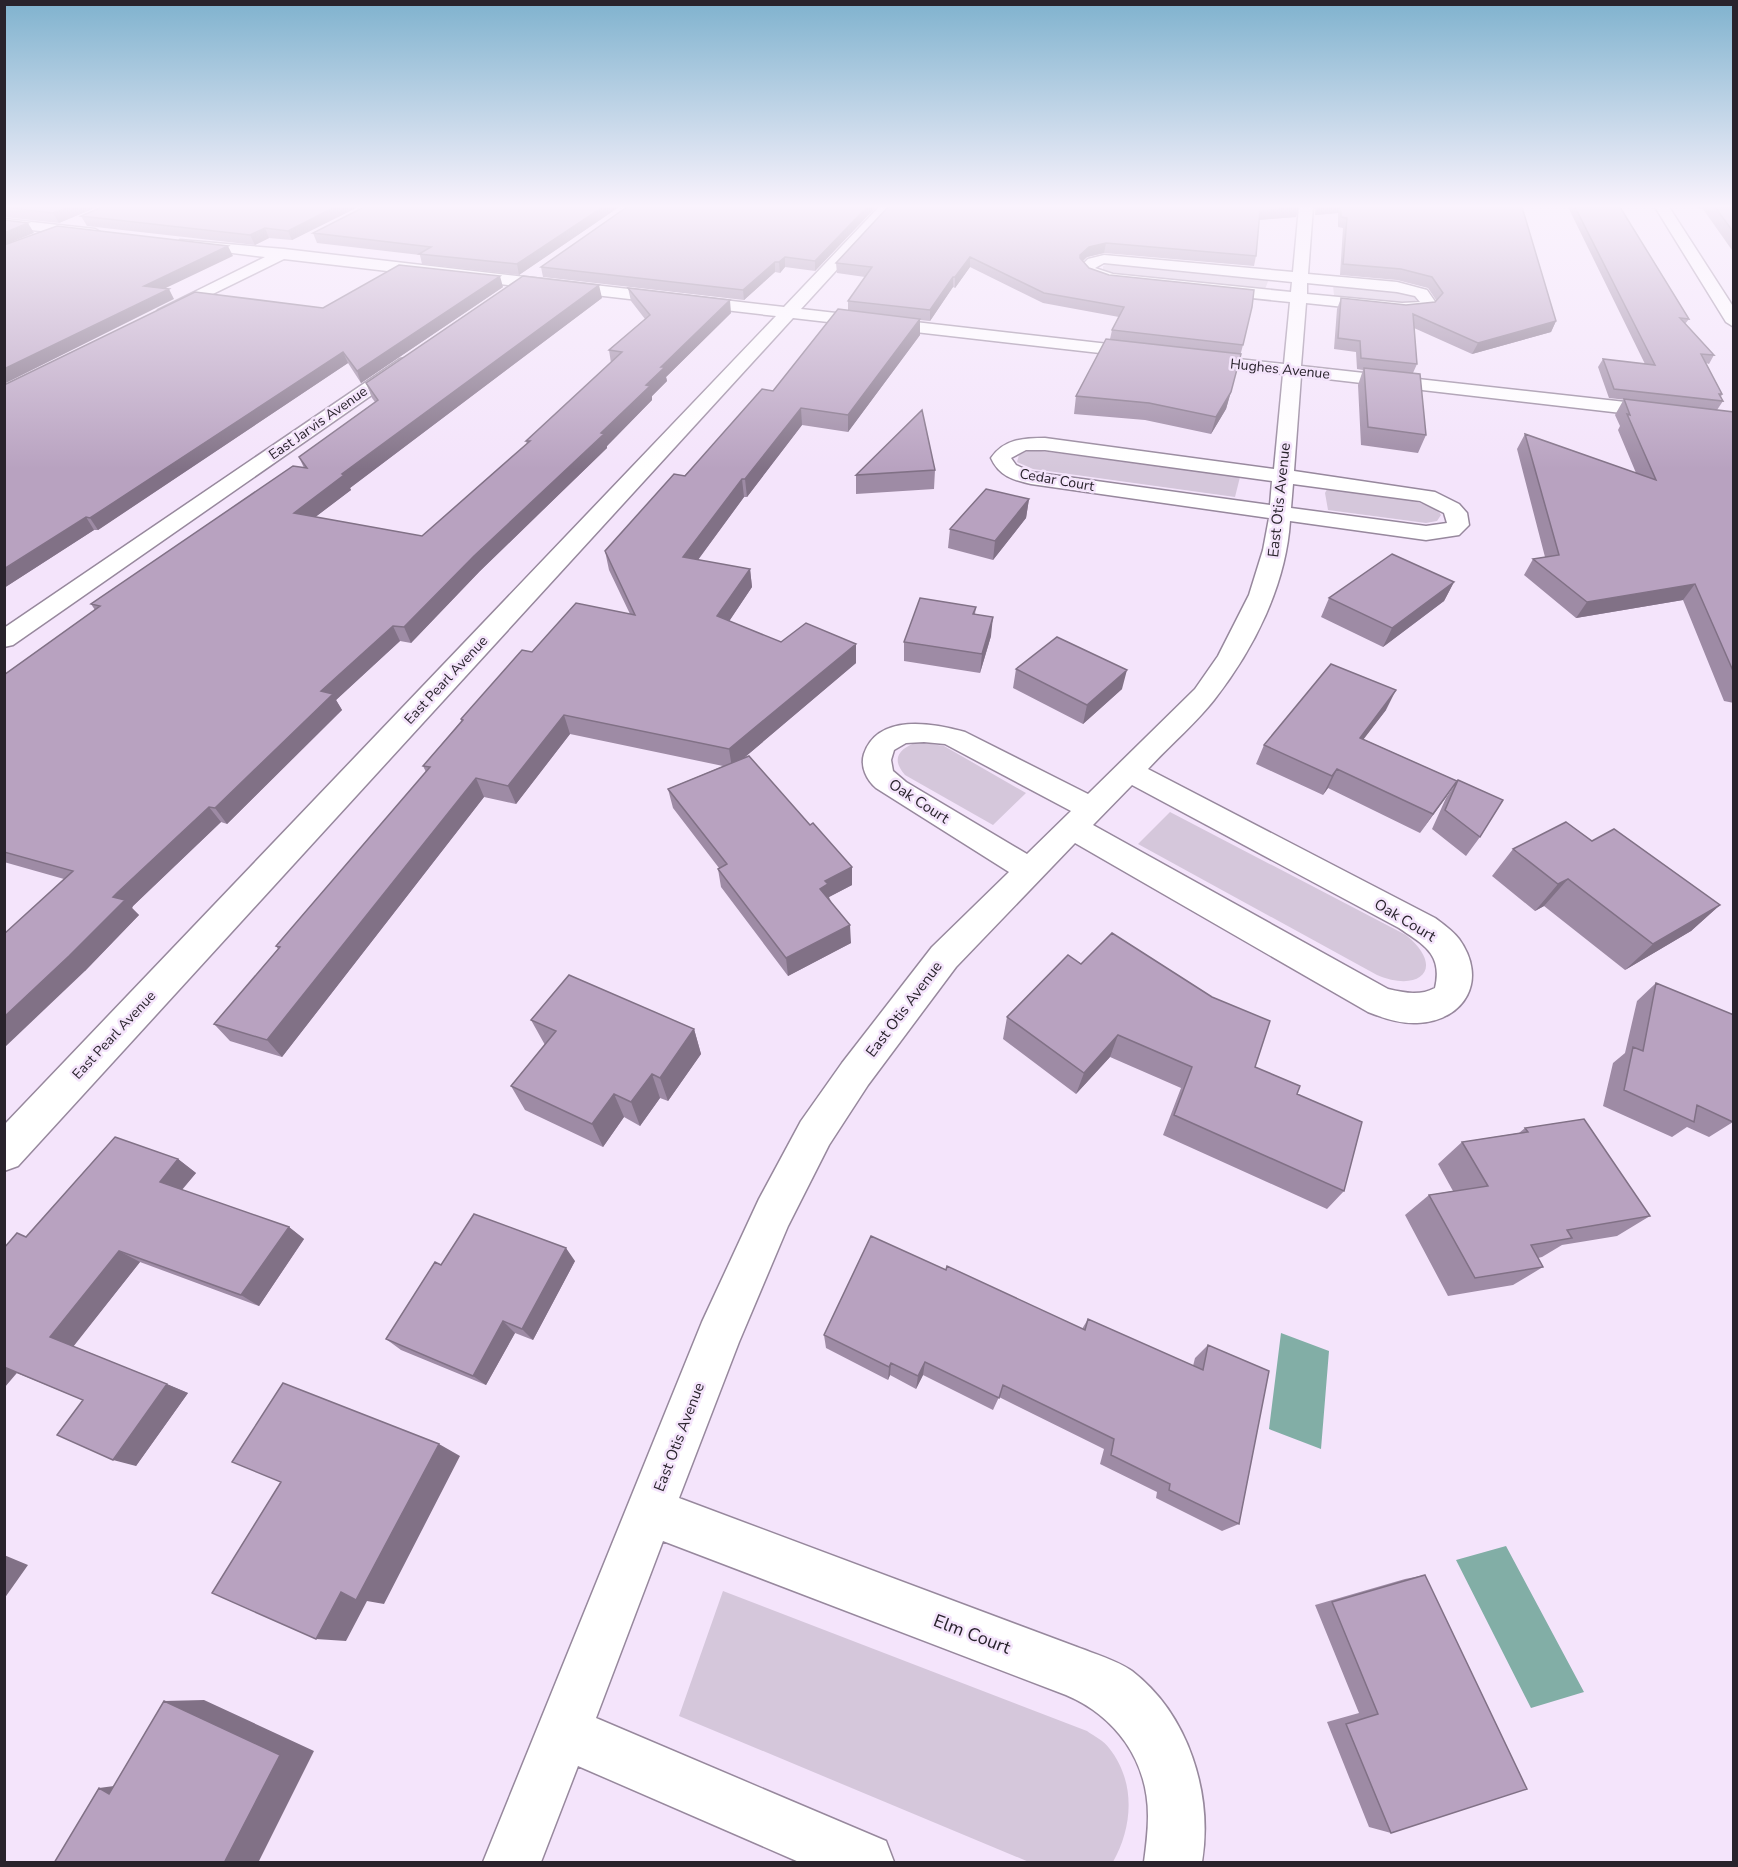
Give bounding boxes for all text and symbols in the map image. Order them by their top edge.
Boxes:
street label: Hughes Avenue [1229,354,1331,384]
street label: East Jarvis Avenue [265,382,371,464]
street label: East Otis Avenue [1263,442,1295,558]
street label: Cedar Court [1018,464,1096,496]
street label: East Pearl Avenue [400,632,492,728]
street label: Oak Court [885,774,954,828]
street label: Oak Court [1371,894,1440,947]
street label: East Otis Avenue [861,957,947,1061]
street label: East Pearl Avenue [68,987,160,1083]
street label: East Otis Avenue [649,1380,709,1494]
street label: Elm Court [930,1608,1015,1660]

